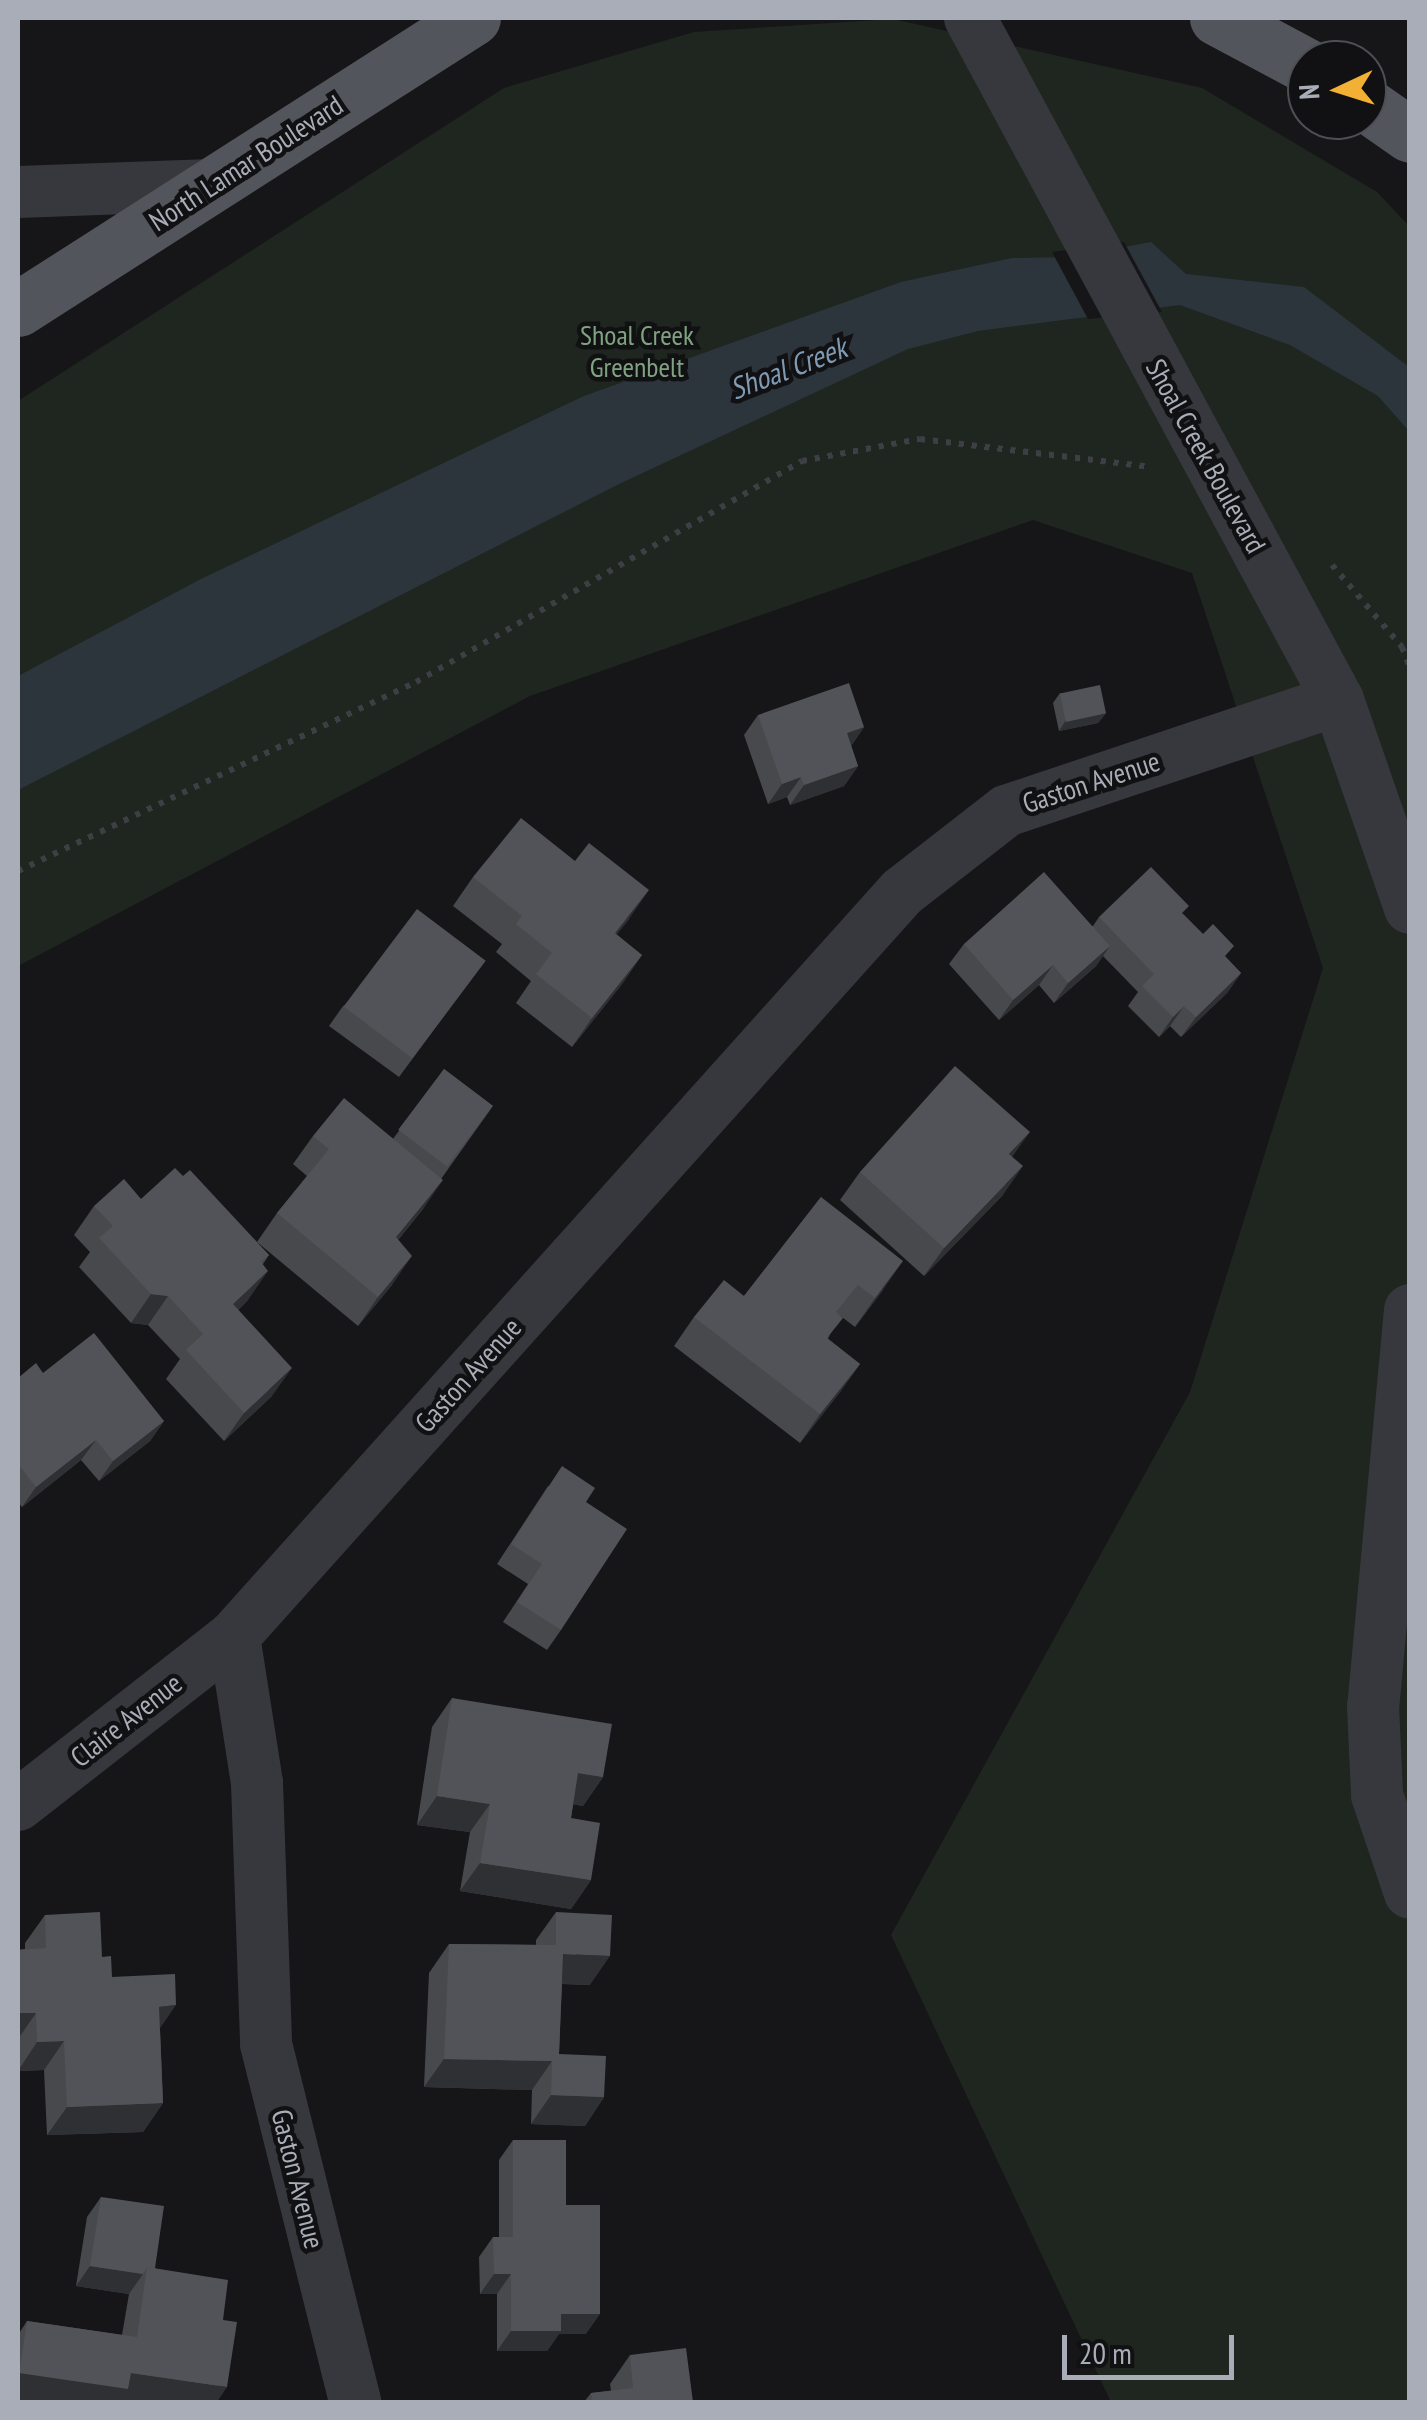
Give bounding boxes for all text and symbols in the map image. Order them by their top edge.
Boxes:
north arrow [1287,40,1387,140]
text: N [1290,83,1328,101]
street label: North Lamar Boulevard [143,88,349,238]
park label: Shoal Creek Greenbelt [580,318,694,384]
water label: Shoal Creek [725,329,851,407]
street label: Shoal Creek Boulevard [1139,353,1273,559]
street label: Gaston Avenue [1018,744,1164,820]
street label: Gaston Avenue [408,1311,528,1439]
street label: Claire Avenue [63,1666,189,1774]
street label: Gaston Avenue [264,2106,332,2252]
scale bar [1067,2315,1240,2377]
text: 20 m [1079,2333,1132,2372]

